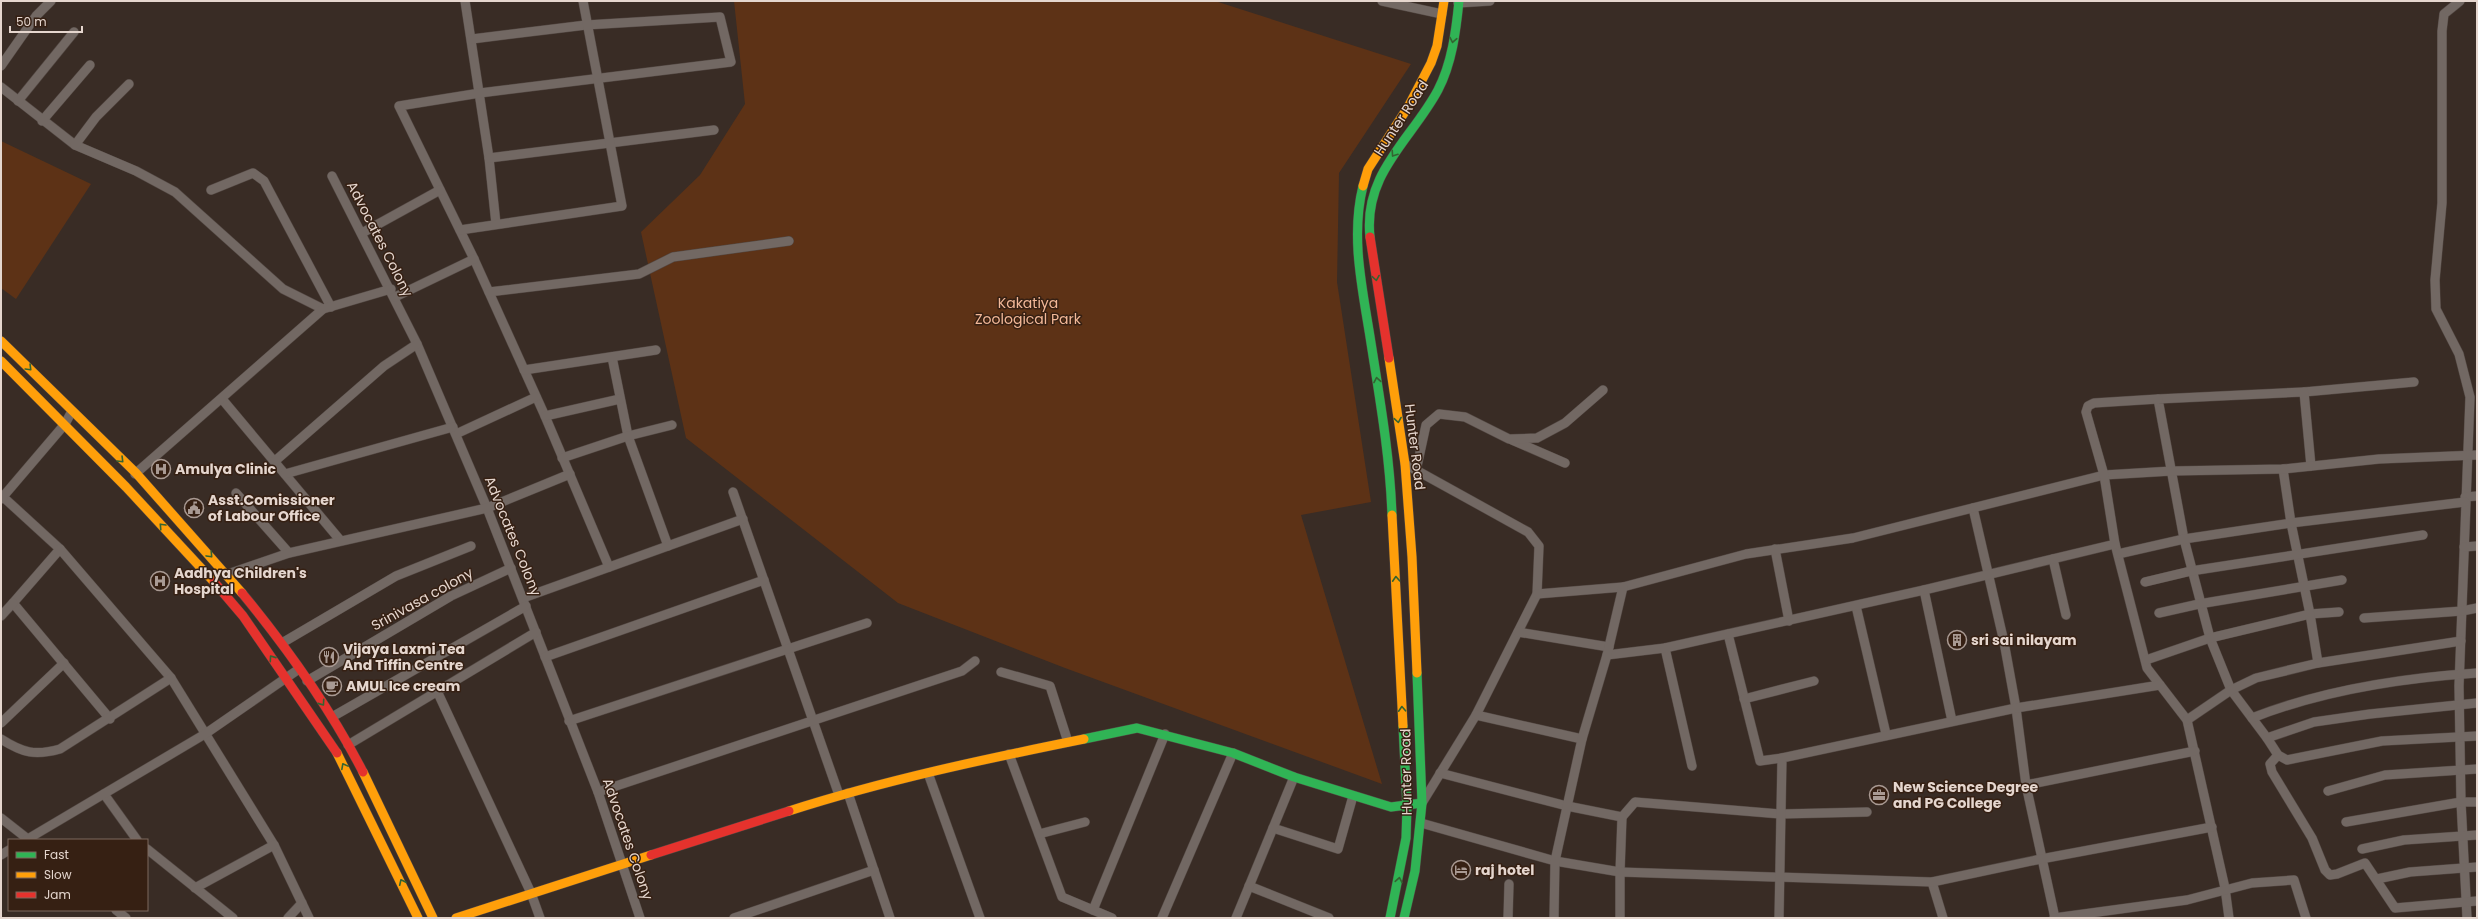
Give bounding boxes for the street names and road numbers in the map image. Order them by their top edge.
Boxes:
street label: Hunter Road [1369,76,1433,160]
street label: Advocates Colony [342,178,418,300]
street label: Hunter Road [1400,403,1430,491]
street label: Advocates Colony [480,473,546,599]
street label: Srinivasa colony [367,563,477,635]
street label: Hunter Road [1395,728,1417,816]
street label: Advocates Colony [598,775,658,903]

